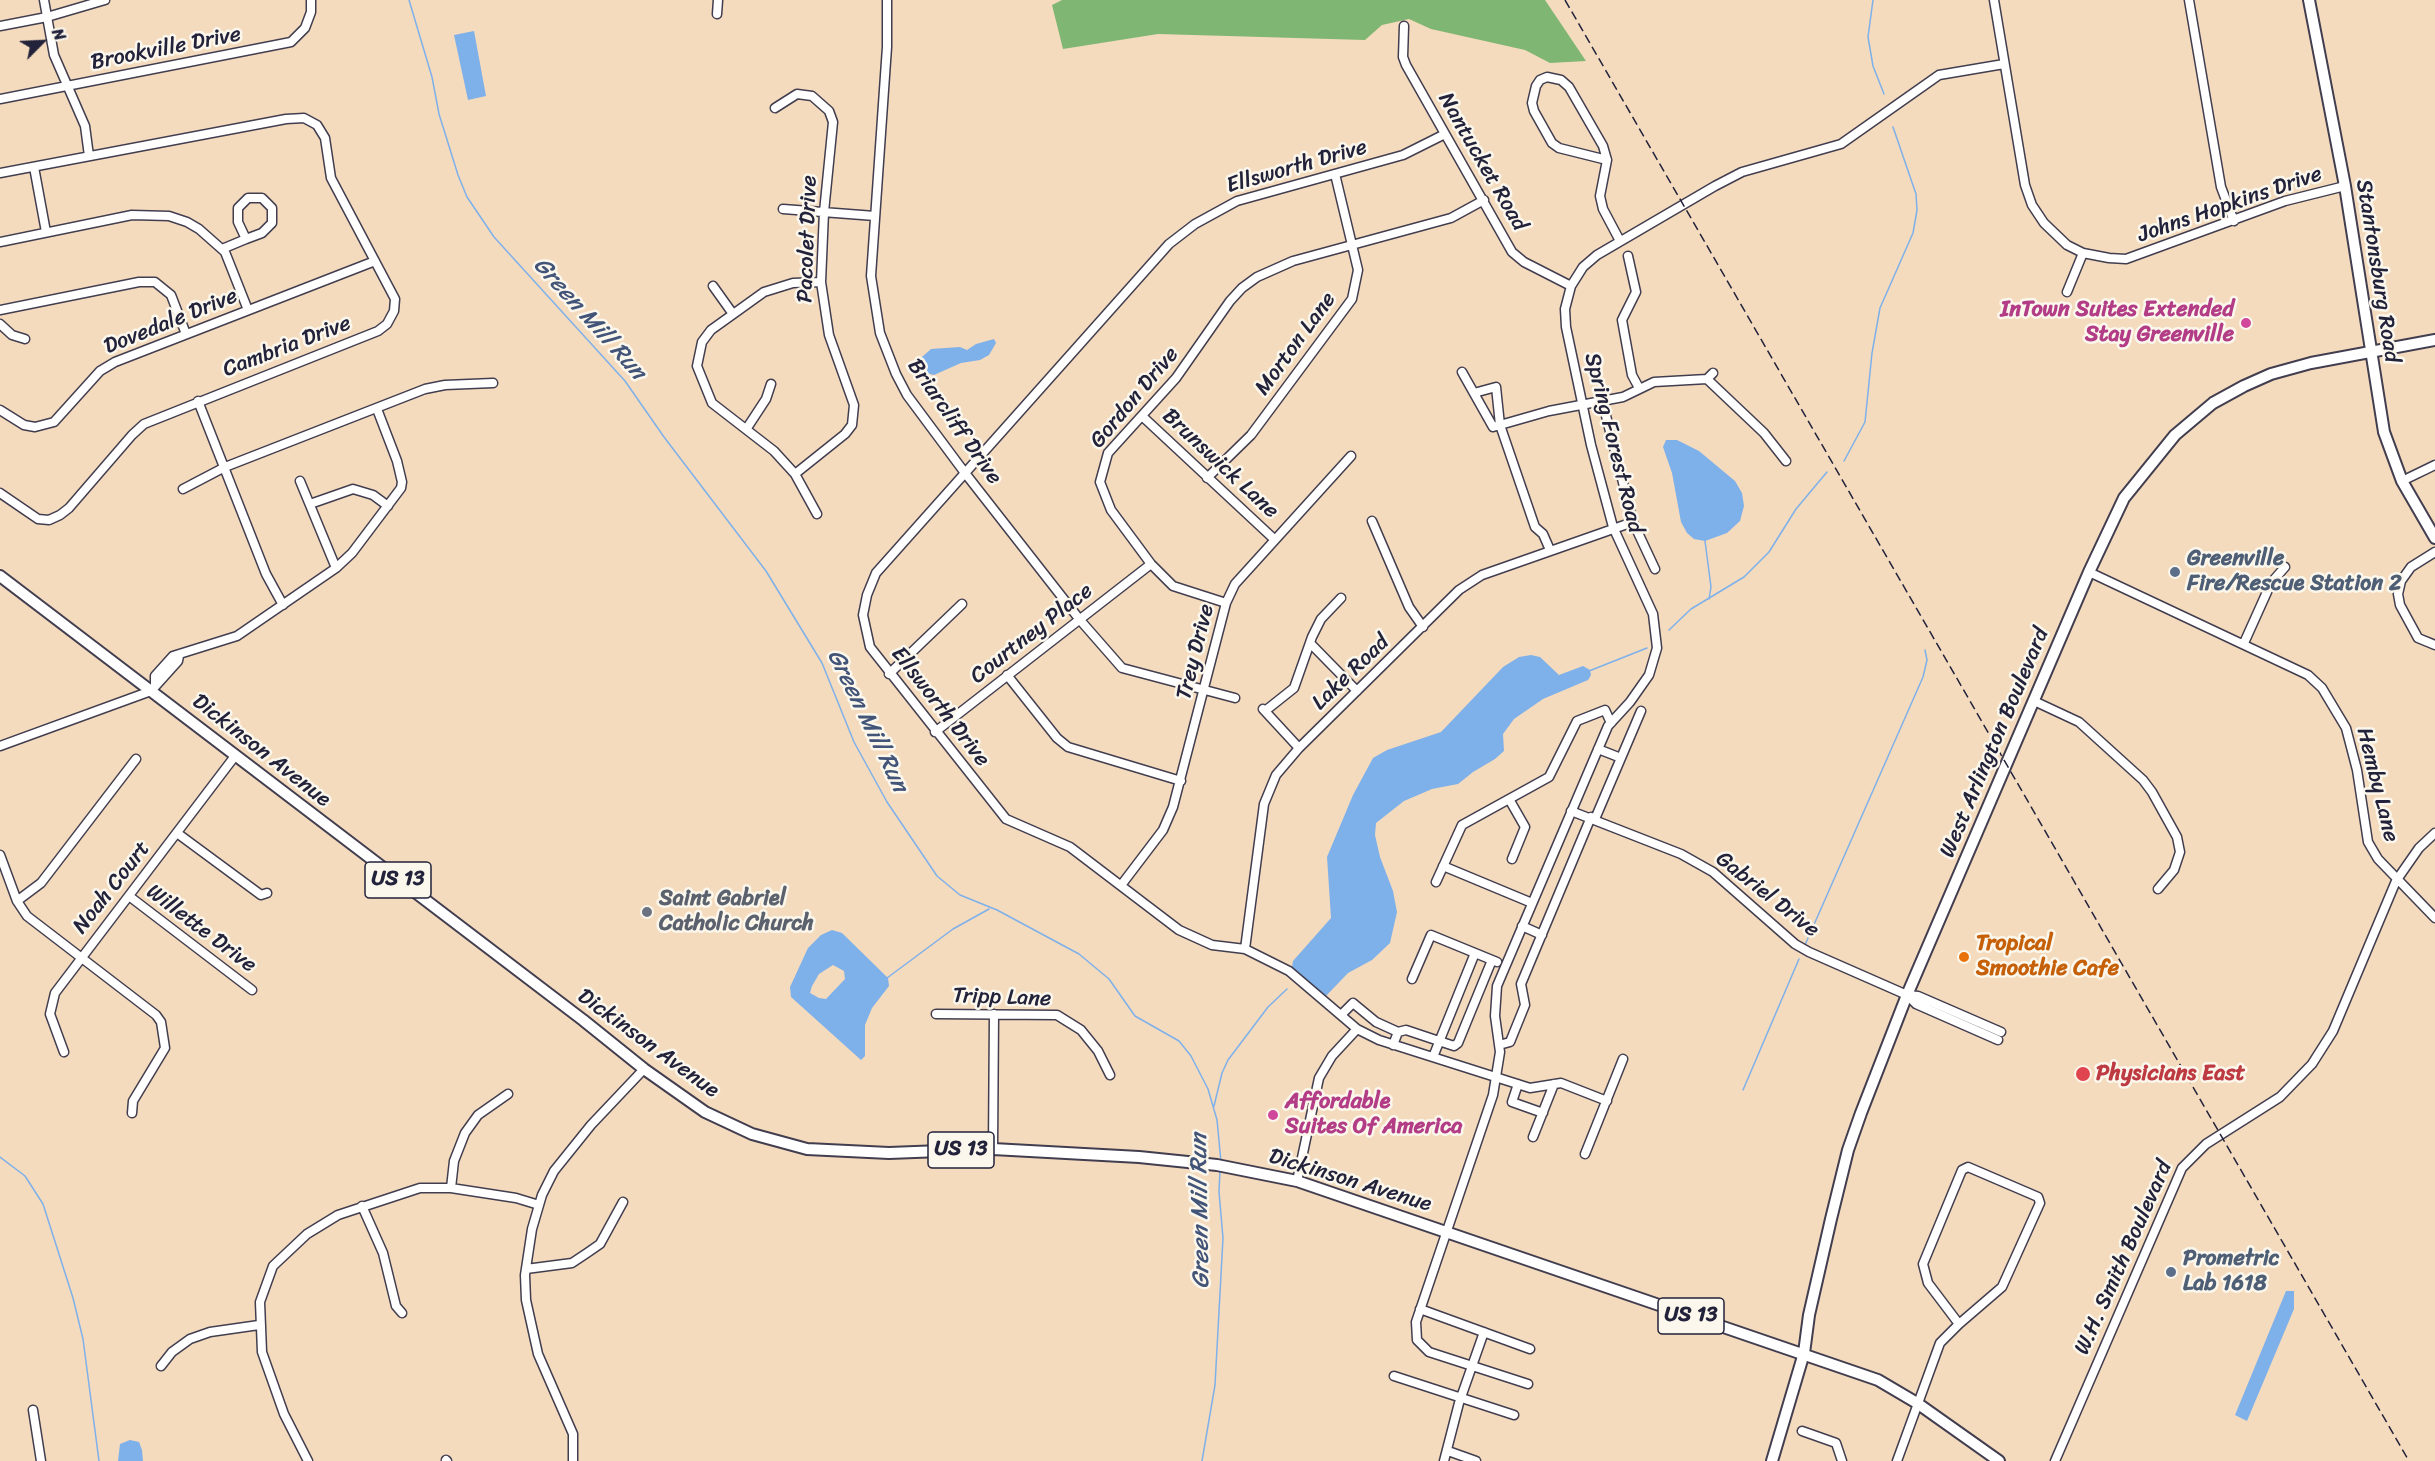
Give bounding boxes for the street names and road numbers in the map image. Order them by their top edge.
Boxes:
street label: Brookville Drive [89,21,243,77]
street label: Nantucket Road [1432,88,1532,236]
street label: Ellsworth Drive [1224,134,1370,200]
street label: Johns Hopkins Drive [2134,161,2326,249]
street label: Pacolet Drive [793,175,823,303]
street label: Stantonsburg Road [2349,178,2405,364]
street label: Dovedale Drive [100,283,242,361]
street label: Morton Lane [1250,287,1342,401]
street label: Cambria Drive [219,310,355,384]
street label: Gordon Drive [1085,342,1185,454]
street label: Spring Forest Road [1578,350,1648,536]
street label: Briarcliff Drive [901,354,1007,490]
street label: Brunswick Lane [1156,403,1284,525]
street label: Courtney Place [966,578,1098,690]
street label: Trey Drive [1171,602,1221,702]
street label: West Arlington Boulevard [1935,624,2055,862]
street label: Lake Road [1307,630,1395,716]
street label: Ellsworth Drive [885,642,995,772]
street label: Dickinson Avenue [186,689,336,813]
street label: Hemby Lane [2350,725,2404,845]
street label: Noah Court [68,837,156,939]
street label: Gabriel Drive [1710,846,1824,944]
road number: US 13 [365,862,431,898]
street label: Willette Drive [141,879,261,979]
street label: Tripp Lane [952,983,1052,1013]
street label: Dickinson Avenue [572,984,724,1104]
road number: US 13 [928,1132,994,1168]
street label: Dickinson Avenue [1265,1144,1435,1218]
street label: W.H. Smith Boulevard [2069,1157,2179,1359]
road number: US 13 [1658,1298,1724,1334]

